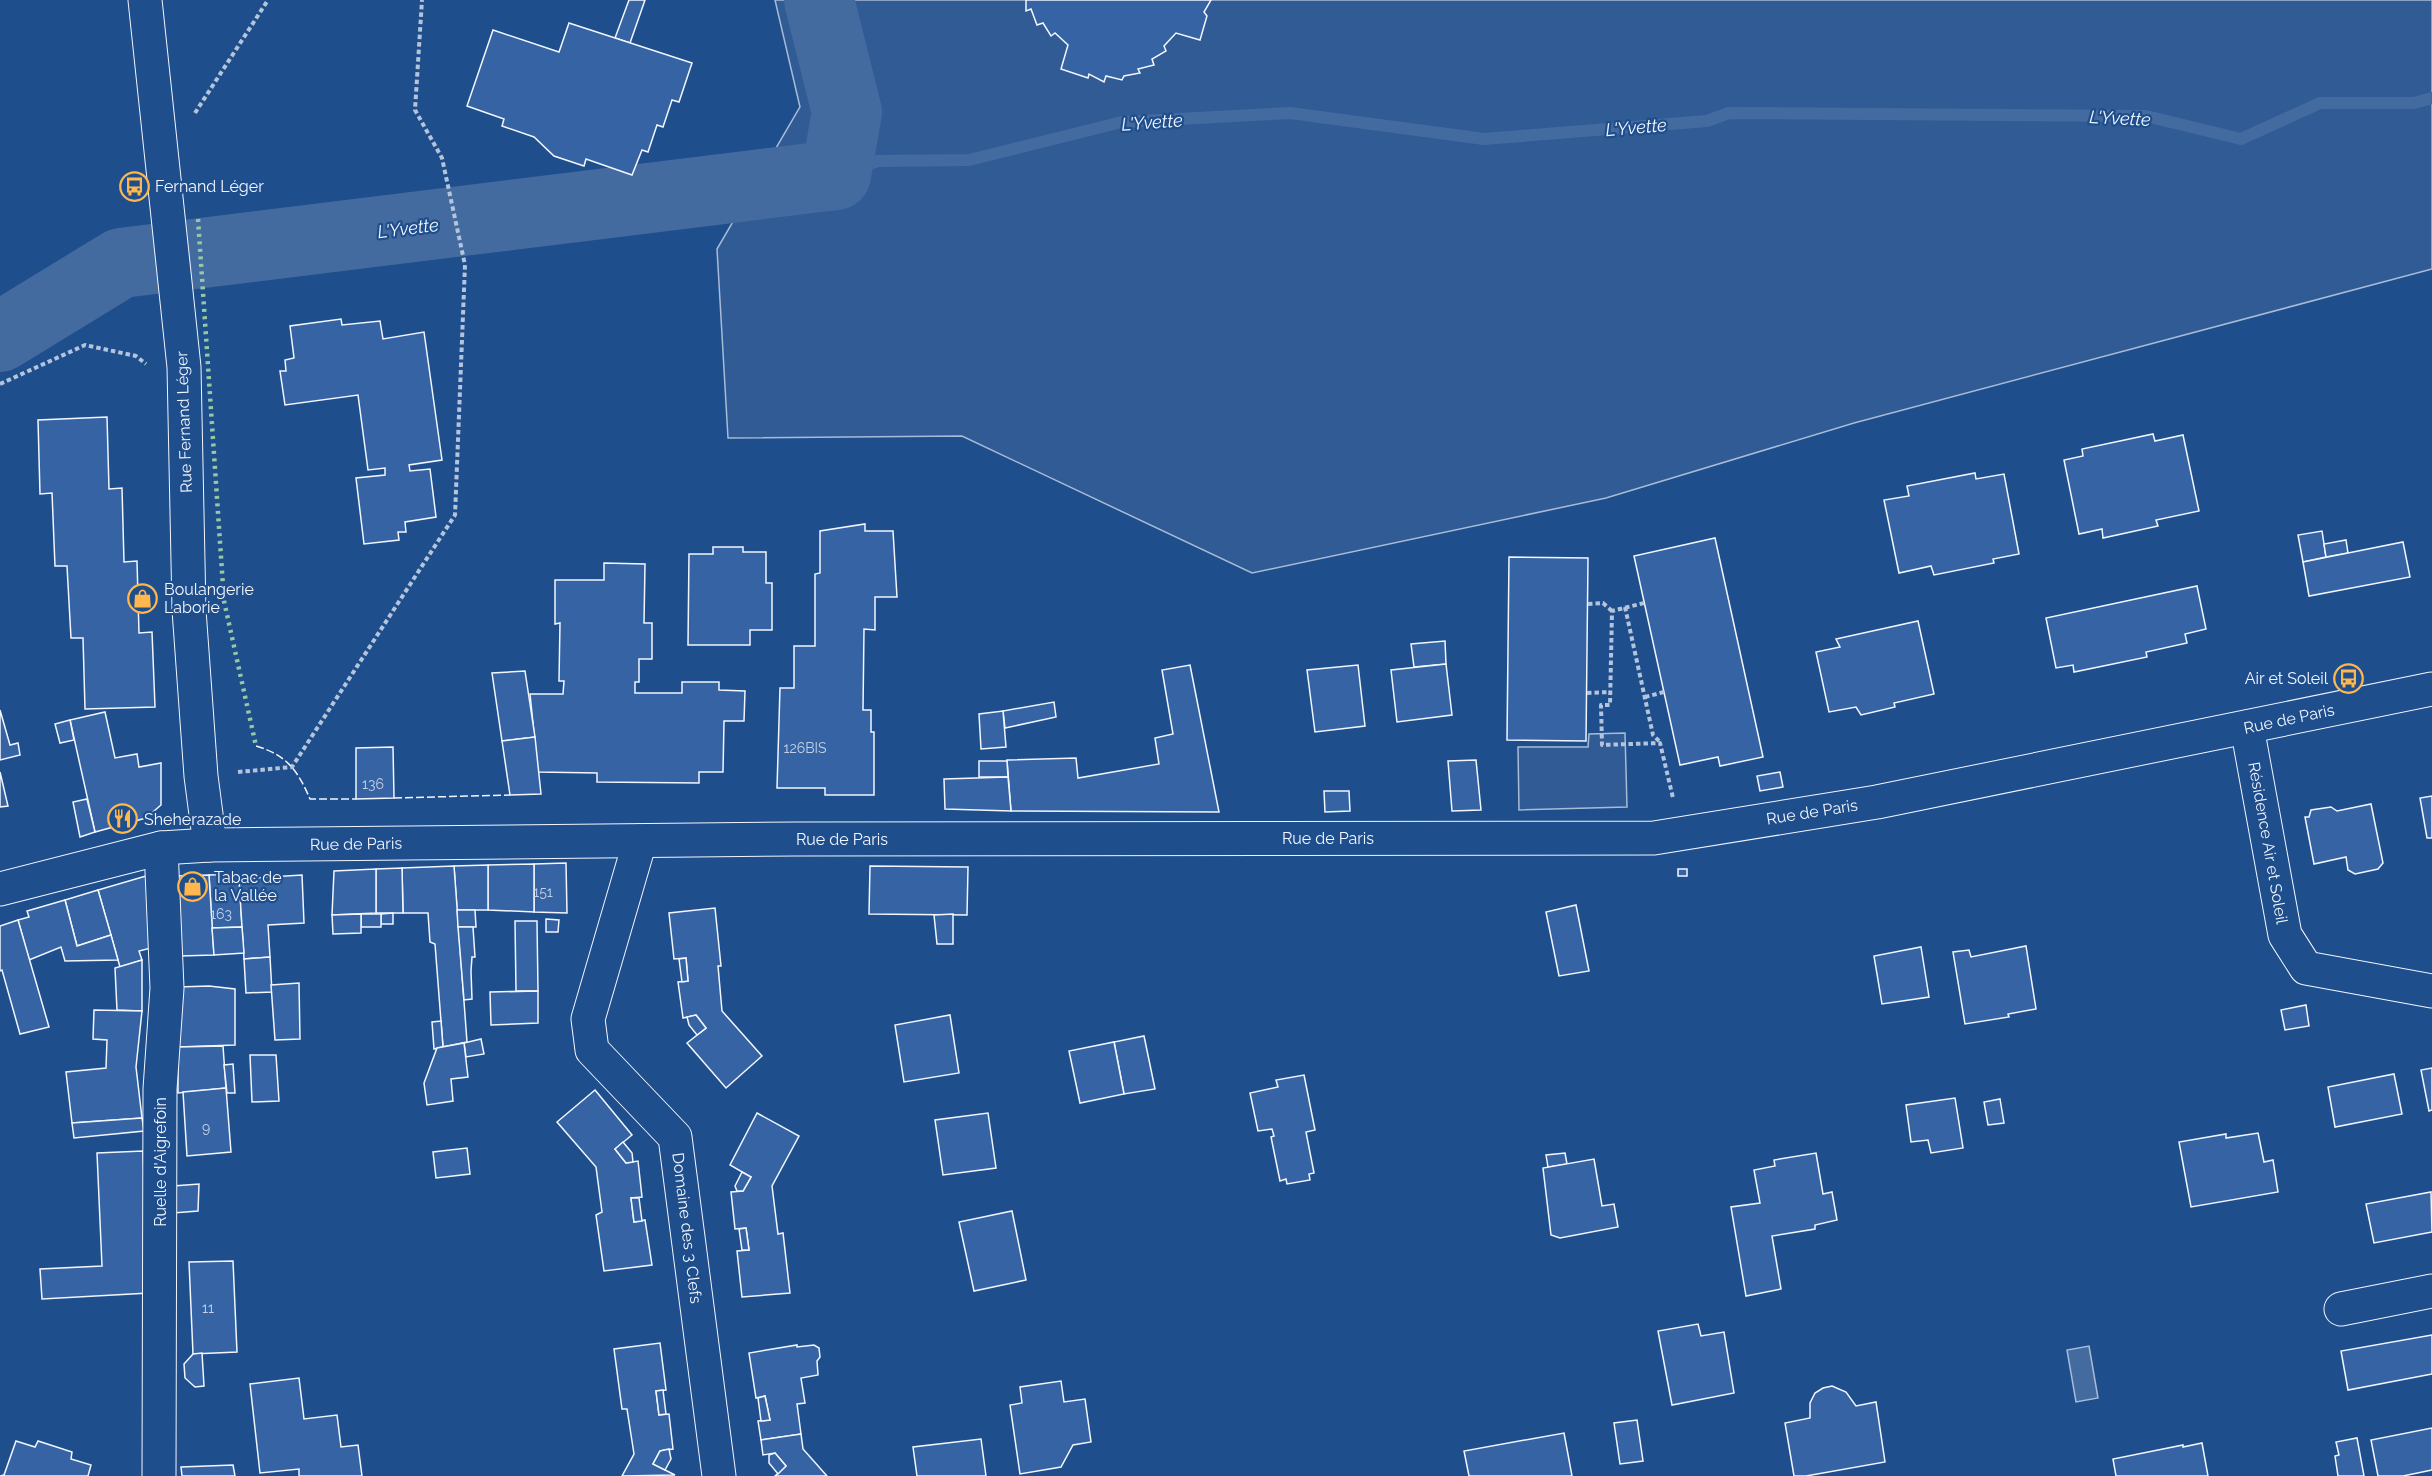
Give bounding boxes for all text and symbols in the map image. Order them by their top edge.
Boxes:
water label: L'Yvette [2089,106,2152,130]
water label: L'Yvette [1121,109,1184,135]
water label: L'Yvette [1604,114,1668,140]
bus stop icon: Fernand Léger [118,170,150,202]
place label: Fernand Léger [155,177,264,196]
water label: L'Yvette [376,214,440,242]
street label: Rue Fernand Léger [172,350,196,493]
place label: Boulangerie Laborie [164,580,254,617]
shop icon: Boulangerie Laborie [127,582,159,614]
bus stop icon: Air et Soleil [2333,662,2365,694]
place label: Air et Soleil [2245,669,2329,688]
street label: Rue de Paris [2242,700,2336,738]
house number: 126BIS [783,740,827,756]
street label: Résidence Air et Soleil [2244,760,2292,926]
house number: 136 [362,776,384,792]
street label: Rue de Paris [1765,795,1859,829]
restaurant icon: Sheherazade [107,803,139,835]
place label: Sheherazade [144,810,241,829]
street label: Rue de Paris [1282,829,1374,848]
street label: Rue de Paris [796,830,888,849]
street label: Rue de Paris [310,834,402,854]
place label: Tabac de la Vallée [214,868,282,905]
shop icon: Tabac de la Vallée [177,870,209,902]
house number: 151 [533,884,553,900]
house number: 163 [210,906,232,922]
street label: Ruelle d'Aigrefoin [151,1097,170,1227]
house number: 9 [202,1120,210,1136]
street label: Domaine des 3 Clefs [668,1151,706,1305]
house number: 11 [202,1300,214,1316]

